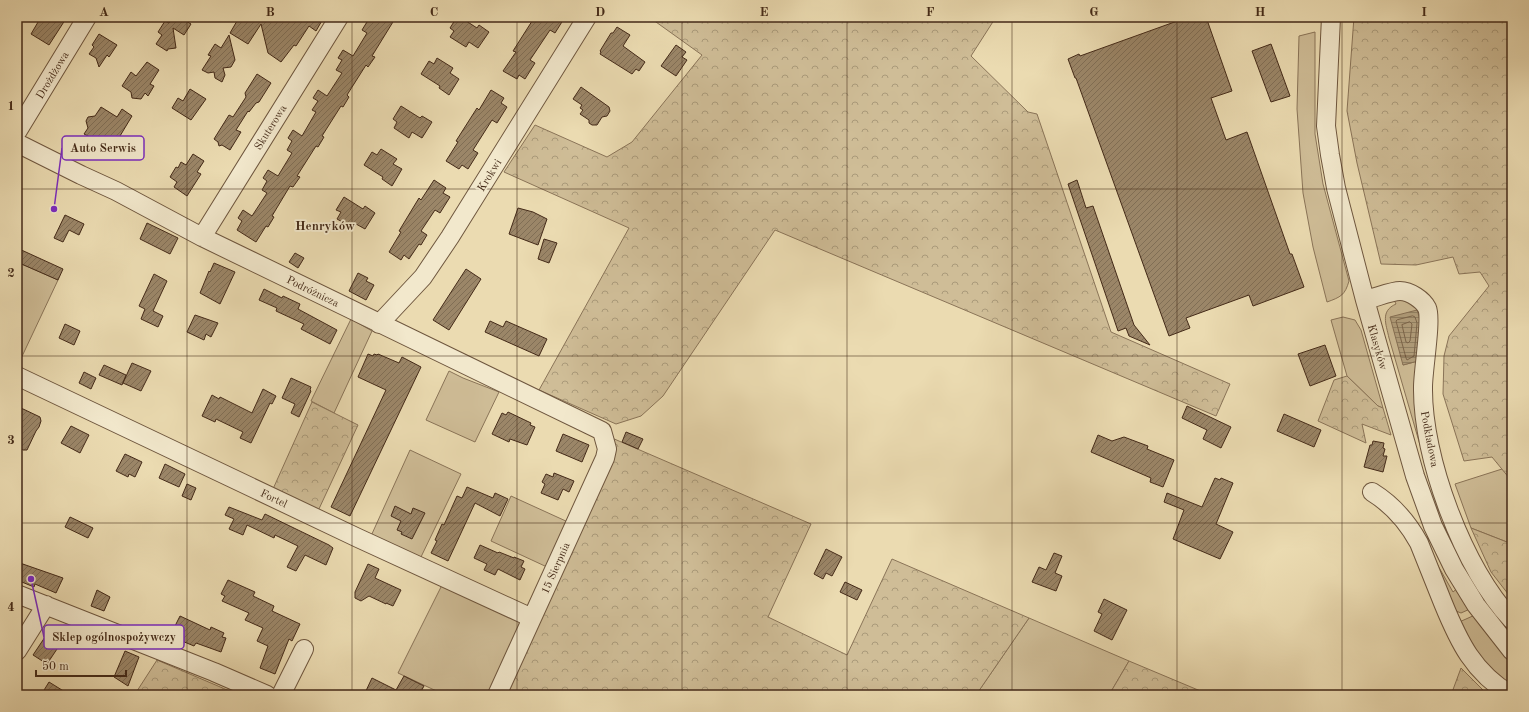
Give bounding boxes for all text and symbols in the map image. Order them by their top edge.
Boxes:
text: A [99,6,109,19]
text: B [265,6,275,19]
text: C [430,6,438,19]
text: D [595,6,605,19]
text: E [760,6,769,19]
text: F [926,6,935,19]
text: G [1089,6,1099,19]
text: H [1255,6,1266,19]
text: I [1421,6,1427,19]
street label: Drożdżowa [35,50,72,101]
text: 1 [7,100,15,113]
street label: Skuterowa [253,103,290,152]
callout: Auto Serwis [62,136,144,160]
text: Auto Serwis [70,143,136,155]
street label: Krokwi [476,158,504,194]
district label: Henryków [295,220,355,233]
text: 2 [7,267,15,280]
street label: Podróżnicza [284,275,341,310]
street label: Klasyków [1365,323,1388,372]
street label: Podkładowa [1418,410,1439,469]
text: 3 [7,434,15,447]
street label: Fortel [258,488,289,510]
street label: 15 Sierpnia [540,541,573,596]
text: 4 [7,601,15,614]
callout: Sklep ogólnospożywczy [44,625,184,649]
text: Sklep ogólnospożywczy [52,632,176,644]
scale bar [36,652,126,678]
text: 50 m [42,660,69,673]

